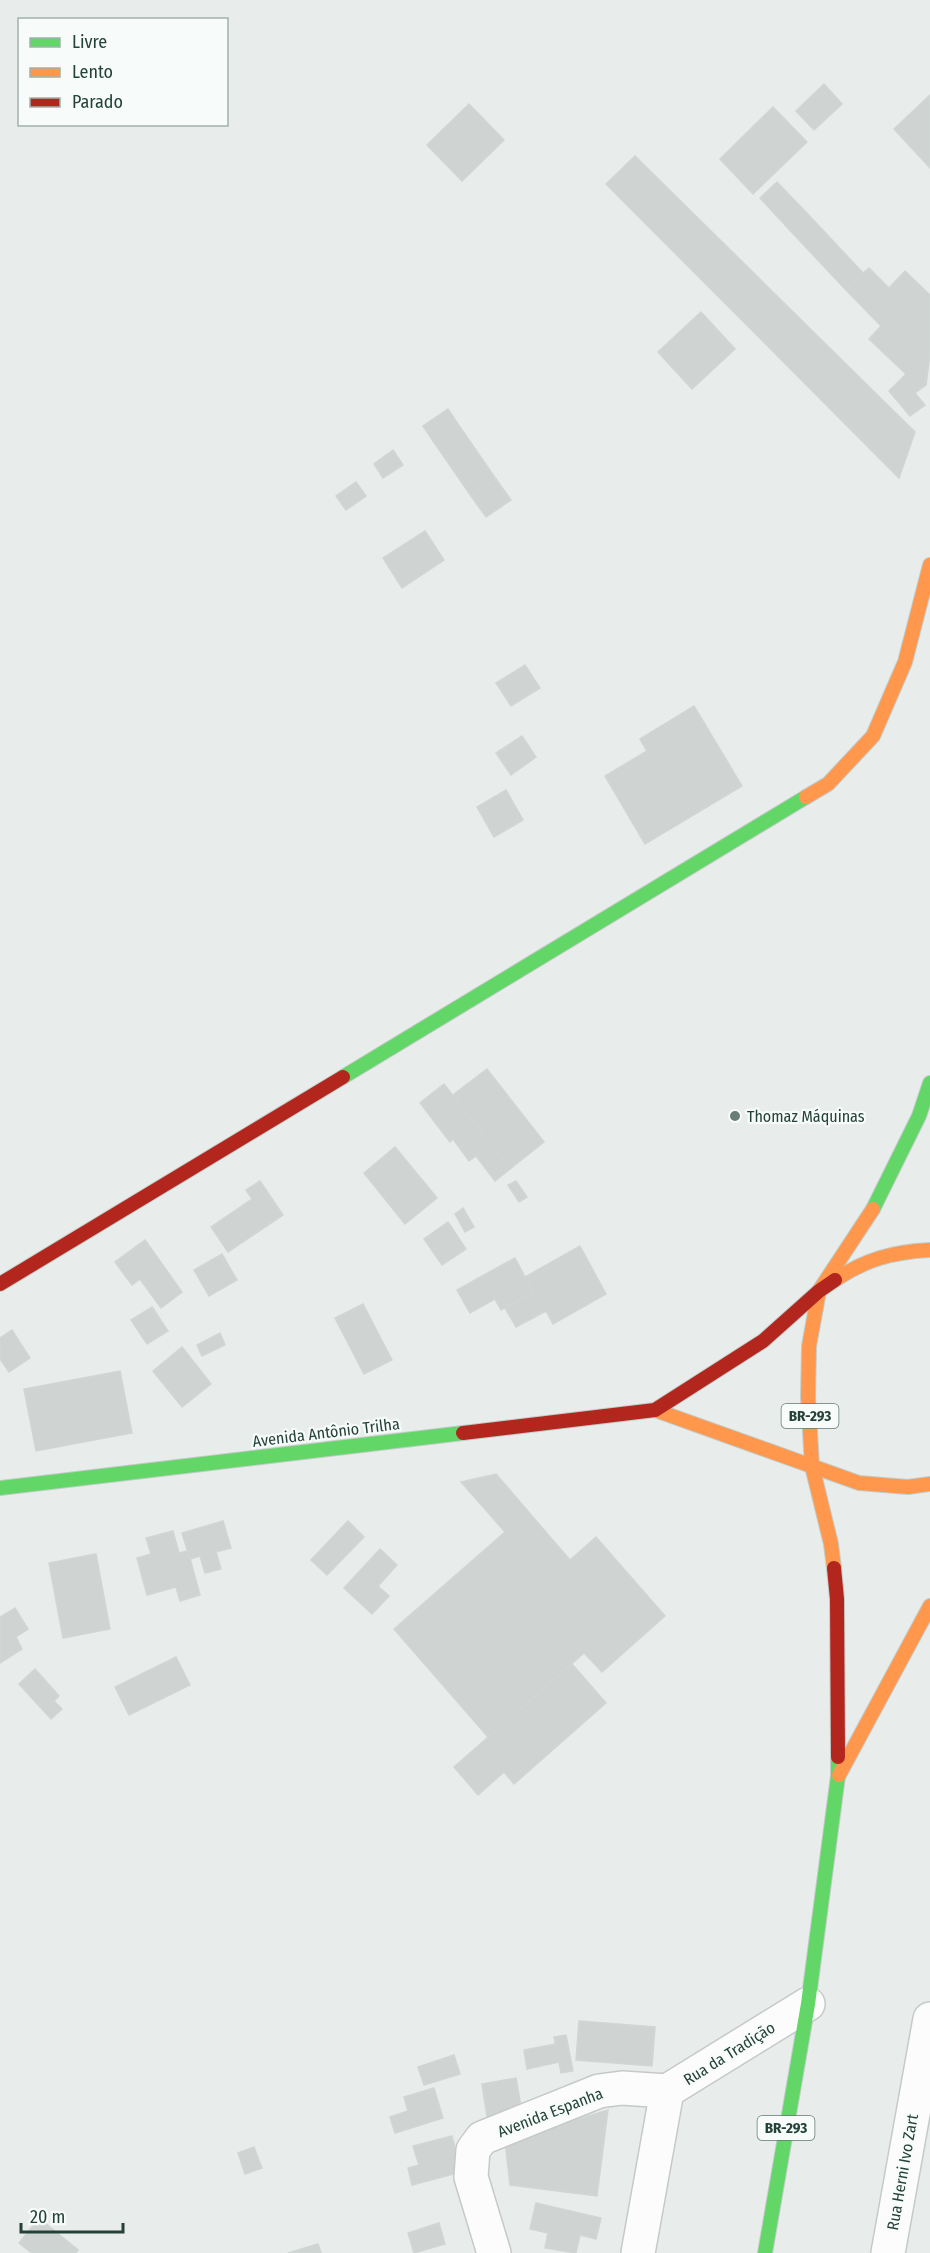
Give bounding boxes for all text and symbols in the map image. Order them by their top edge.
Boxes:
legend [18,18,228,126]
text: Livre [72,31,107,53]
text: Lento [72,61,113,83]
text: Parado [72,91,123,113]
place label: Thomaz Máquinas [747,1107,865,1126]
marker: Thomaz Máquinas [728,1109,742,1123]
road number: BR-293 [782,1404,838,1428]
street label: Avenida Antônio Trilha [251,1414,401,1451]
street label: Rua da Tradição [680,2018,779,2089]
street label: Avenida Espanha [495,2084,606,2141]
street label: Rua Herni Ivo Zart [883,2112,922,2232]
road number: BR-293 [758,2116,814,2140]
scale bar [21,2196,123,2234]
text: 20 m [30,2206,65,2228]

